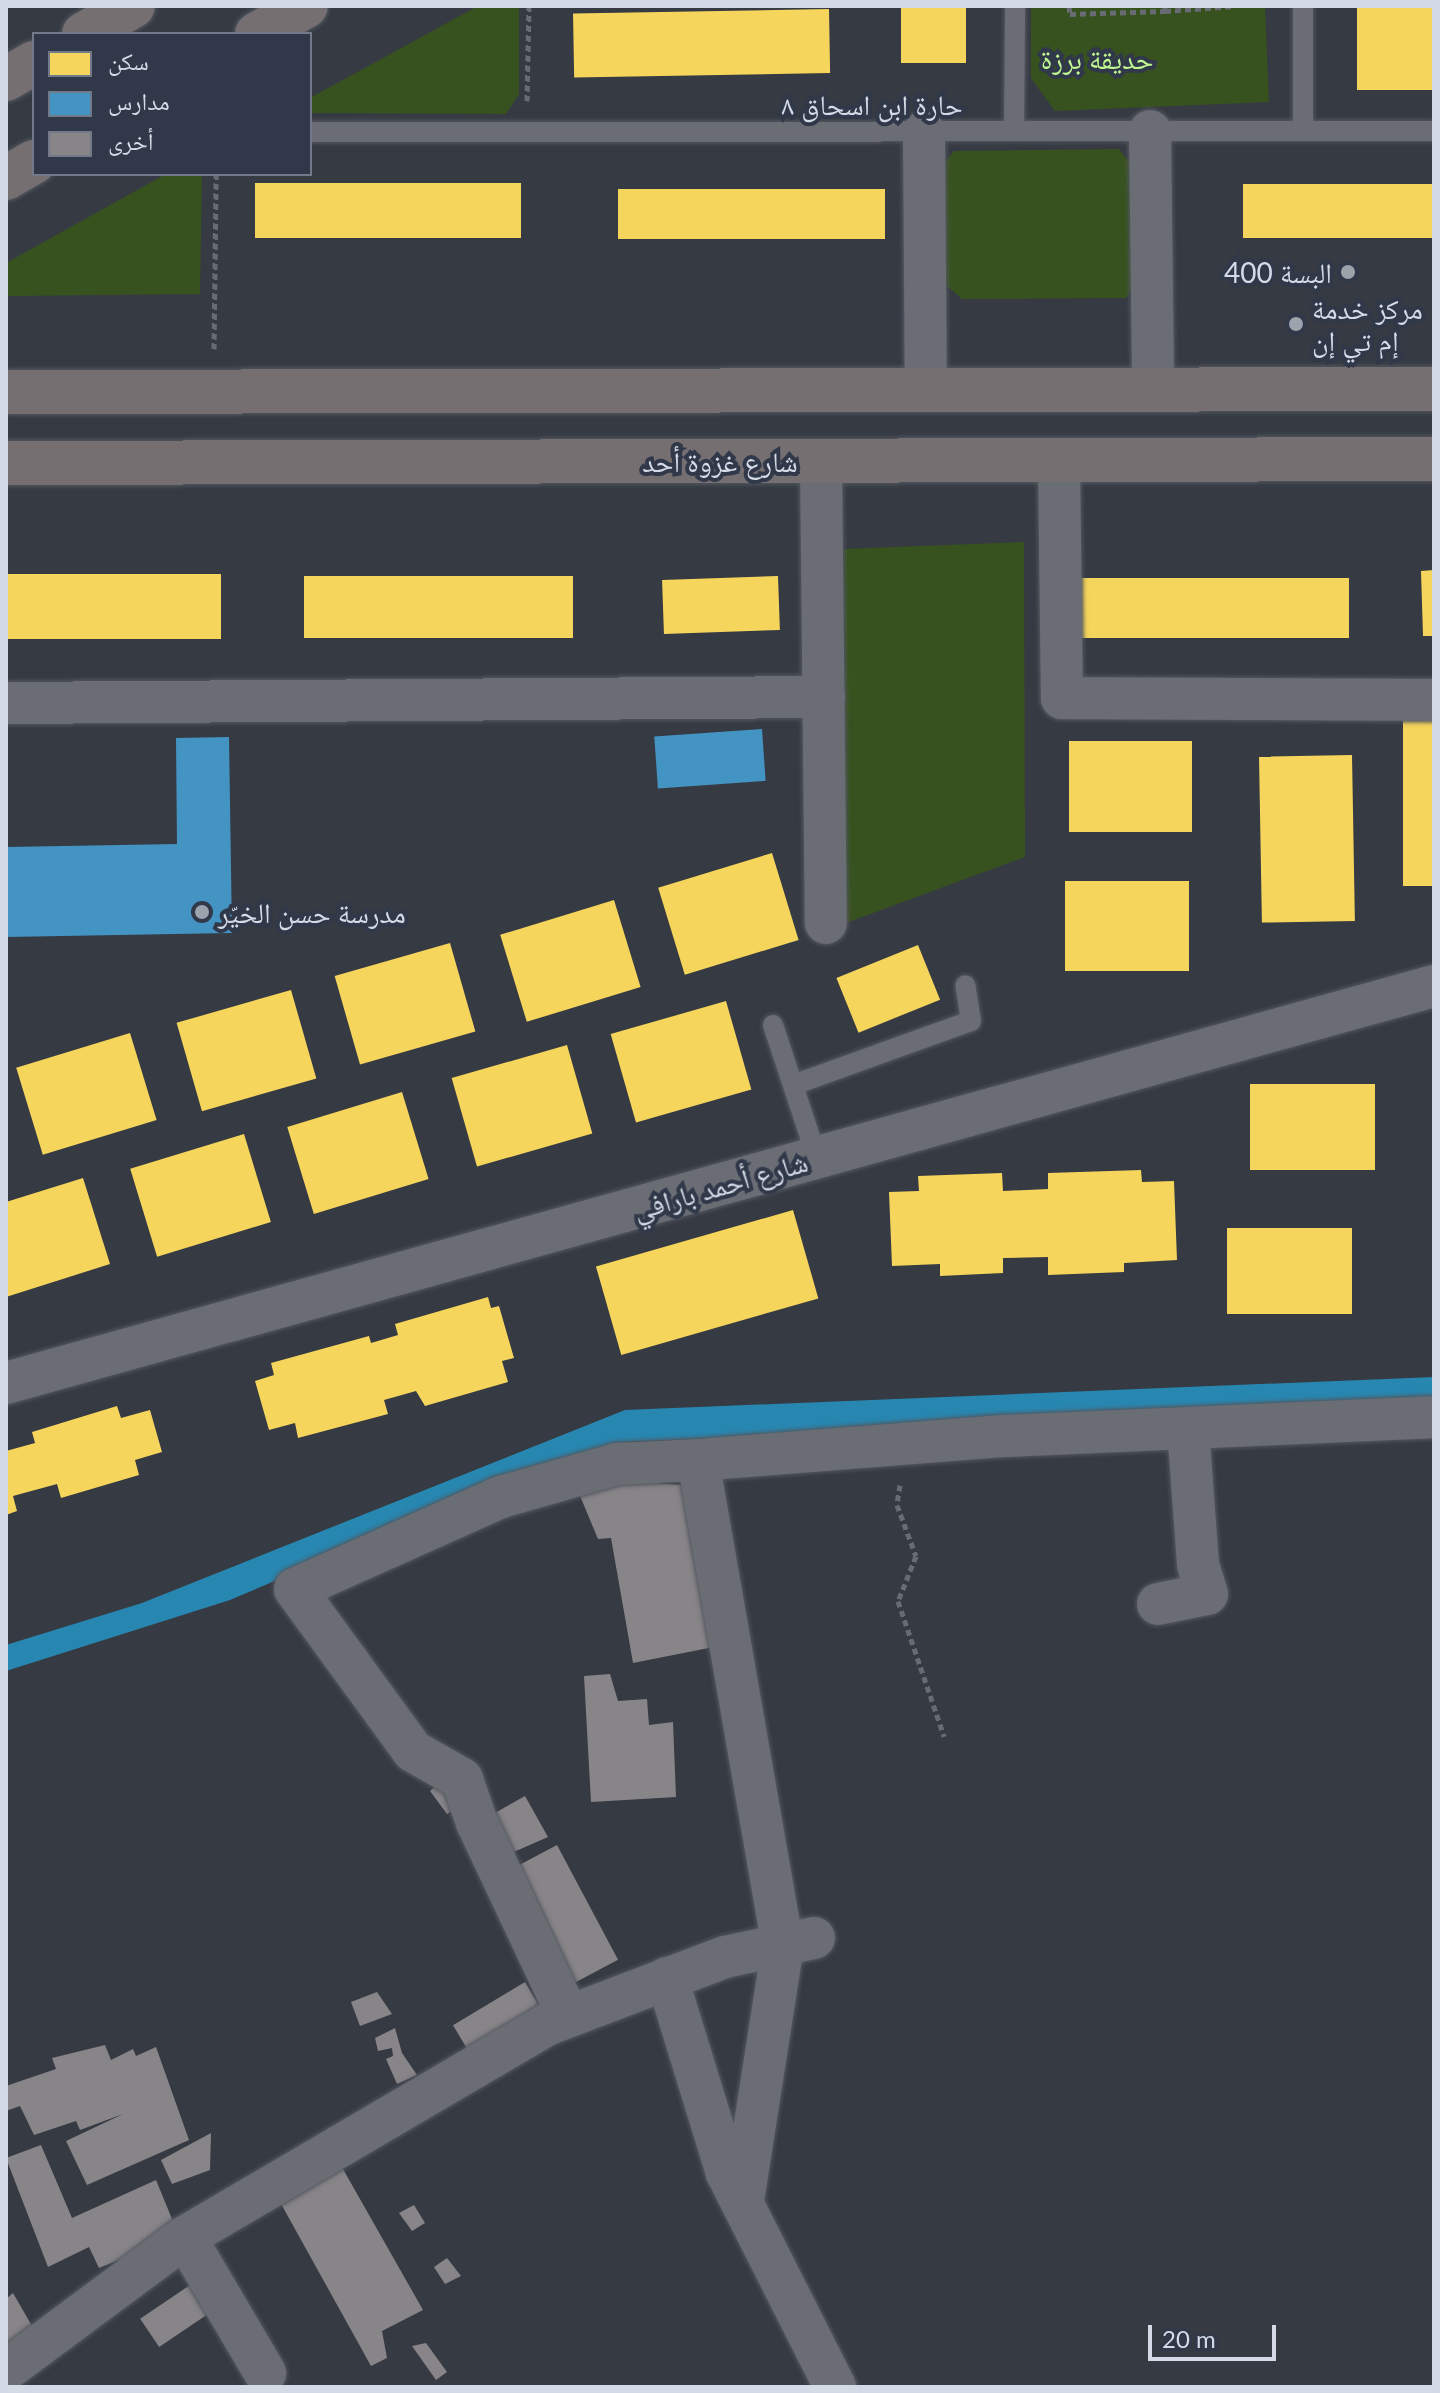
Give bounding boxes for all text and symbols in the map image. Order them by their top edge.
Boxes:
legend [32,32,312,176]
park label: حديقة برزة [1041,41,1153,75]
text: سكن [108,46,149,75]
text: مدارس [108,86,170,115]
street label: حارة ابن اسحاق ٨ [782,87,962,121]
text: أخرى [108,126,154,155]
place label: البسة 400 [1224,255,1332,289]
marker: البسة 400 [1339,263,1357,281]
place label: مركز خدمة إم تي إن [1312,291,1423,357]
marker: مركز خدمة إم تي إن [1287,315,1305,333]
street label: شارع غزوة أحد [642,444,798,478]
place label: مدرسة حسن الخيّر [218,895,406,929]
marker: مدرسة حسن الخيّر [193,903,211,921]
street label: شارع أحمد بارافي [629,1144,811,1226]
scale bar [1152,2309,1280,2359]
text: 20 m [1162,2324,1216,2353]

